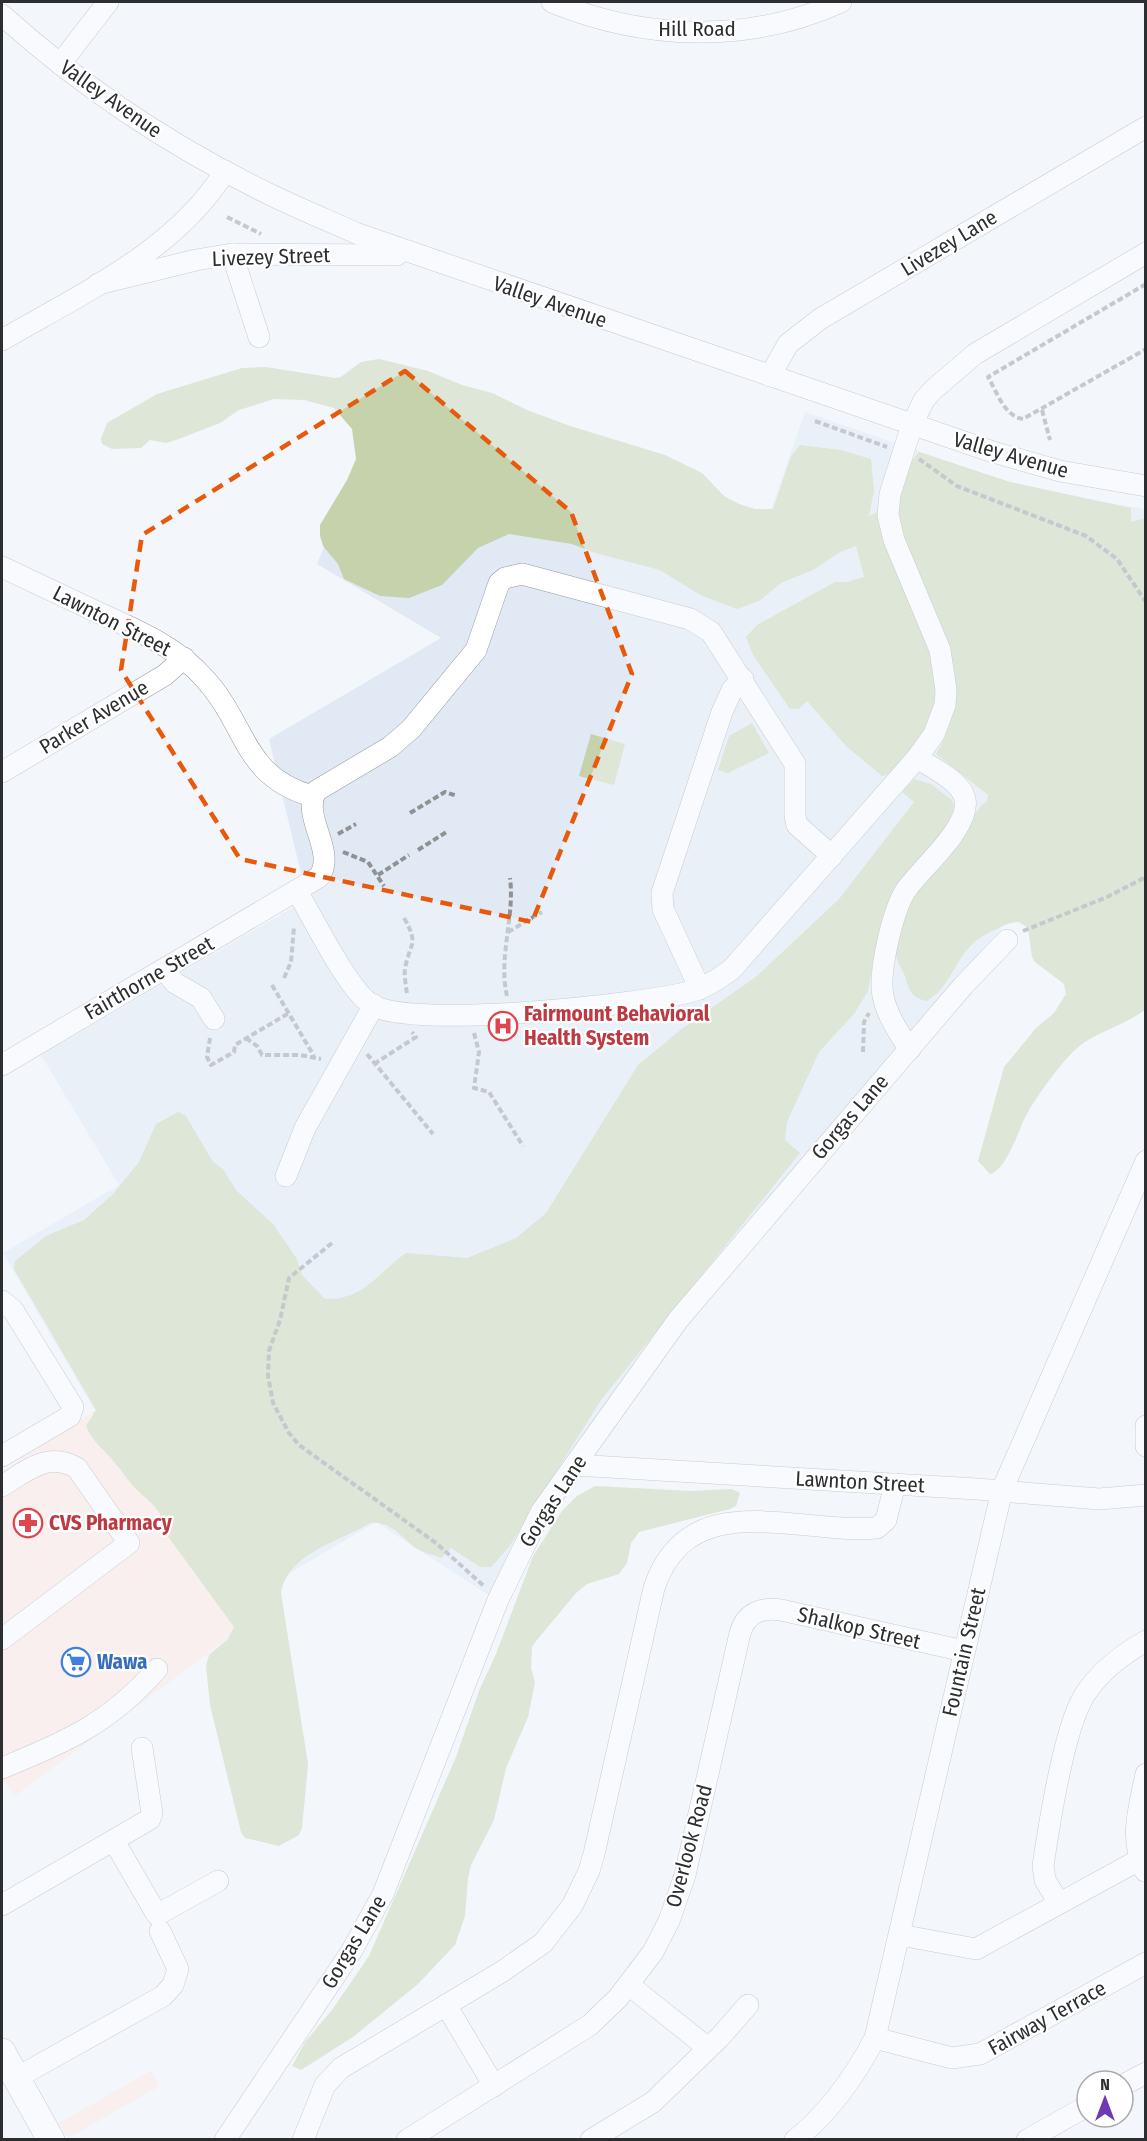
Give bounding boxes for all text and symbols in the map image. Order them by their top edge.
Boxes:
street label: Hill Road [658,16,736,42]
street label: Valley Avenue [55,54,167,144]
street label: Livezey Lane [896,204,1002,282]
street label: Livezey Street [211,242,331,272]
street label: Valley Avenue [490,270,610,334]
street label: Valley Avenue [950,426,1072,484]
street label: Lawnton Street [48,580,176,662]
street label: Parker Avenue [35,674,153,760]
street label: Fairthorne Street [80,930,218,1026]
place label: Fairmount Behavioral Health System [524,1001,710,1051]
hospital icon: Fairmount Behavioral Health System [487,1010,519,1042]
street label: Gorgas Lane [806,1069,894,1165]
street label: Gorgas Lane [514,1450,592,1552]
street label: Lawnton Street [795,1466,925,1498]
pharmacy icon: CVS Pharmacy [12,1507,44,1539]
place label: CVS Pharmacy [49,1510,173,1536]
street label: Fountain Street [937,1585,991,1719]
street label: Shalkop Street [795,1601,923,1655]
supermarket icon: Wawa [60,1646,92,1678]
place label: Wawa [97,1649,147,1675]
street label: Overlook Road [660,1782,718,1910]
street label: Gorgas Lane [316,1891,392,1993]
street label: Fairway Terrace [983,1975,1111,2061]
north arrow [1075,2069,1135,2129]
text: N [1100,2075,1110,2094]

